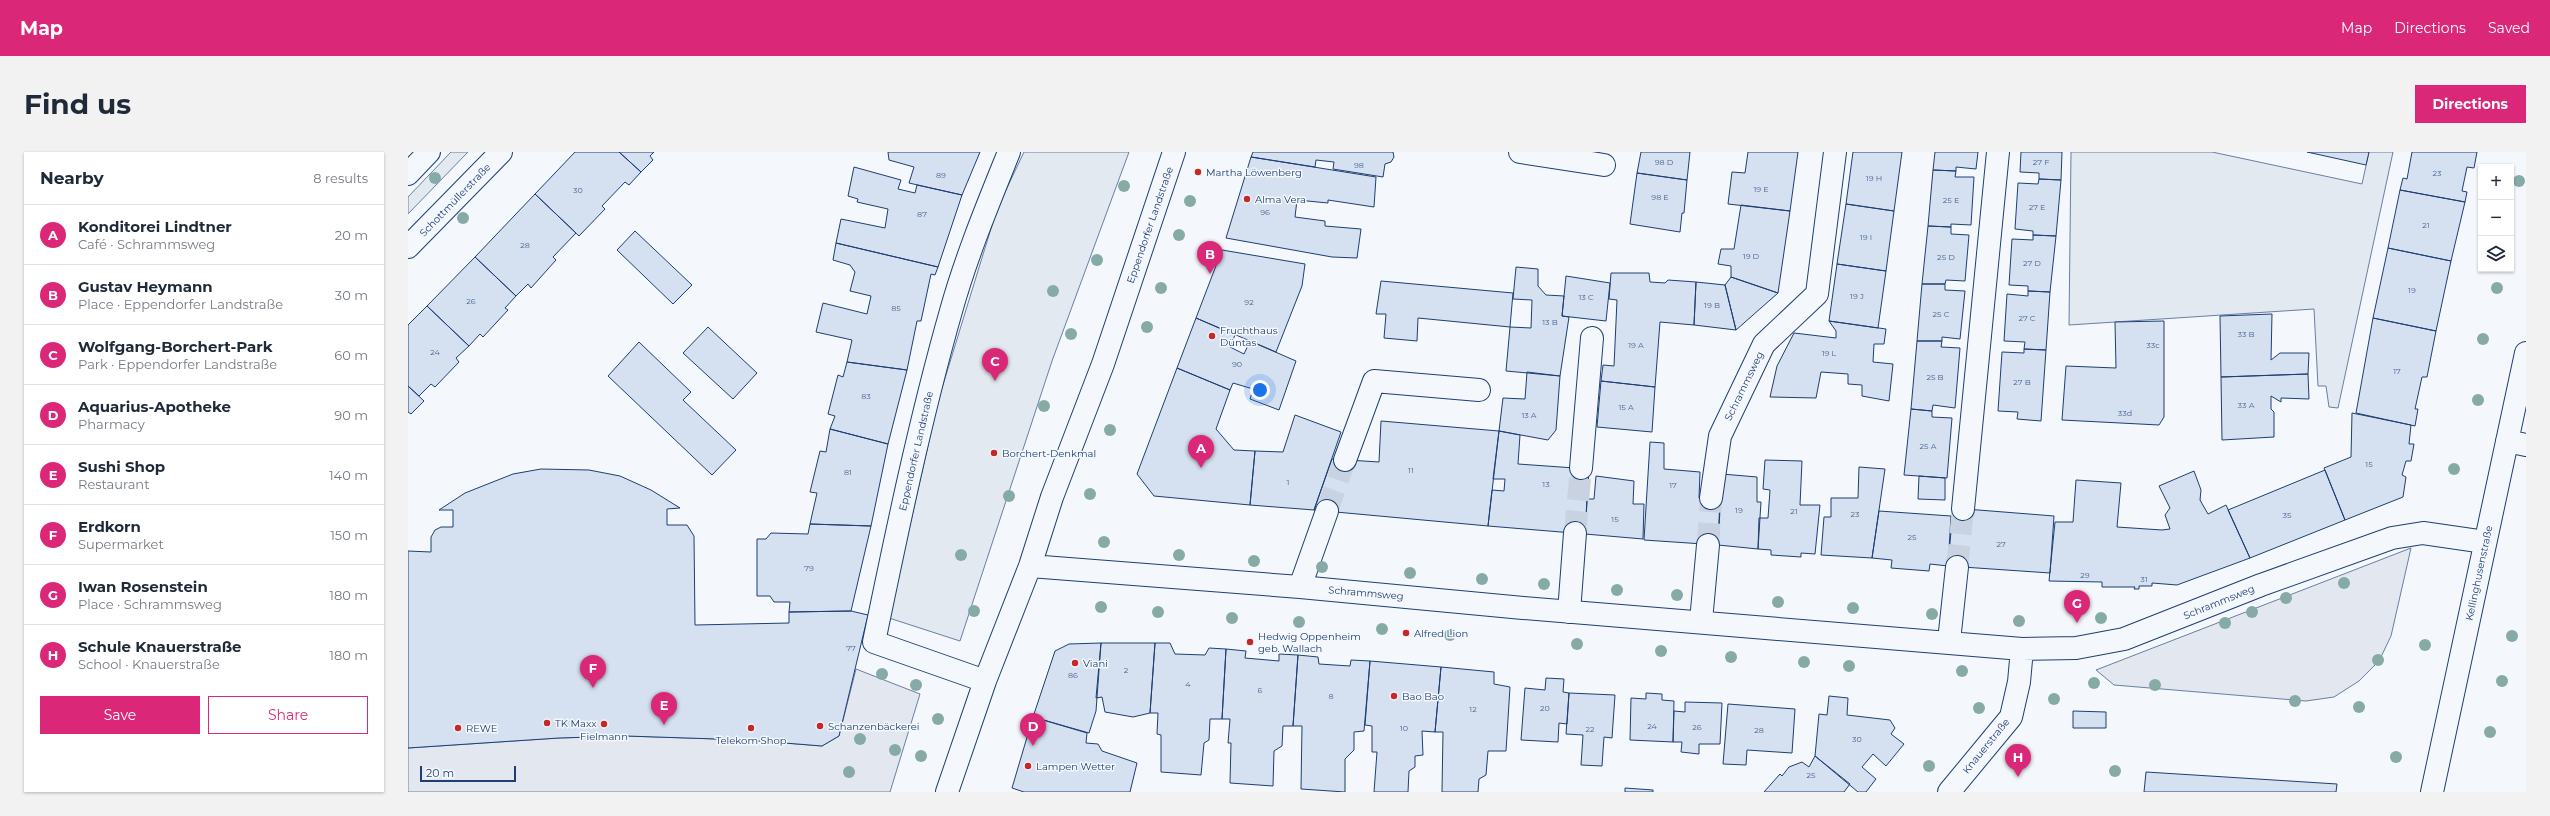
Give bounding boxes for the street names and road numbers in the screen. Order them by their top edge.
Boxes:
street label: Schottmüllerstraße [417,161,493,239]
street label: Eppendorfer Landstraße [1124,165,1176,285]
street label: Schrammsweg [1722,349,1766,423]
street label: Eppendorfer Landstraße [896,390,936,512]
street label: Kellinghusenstraße [2463,524,2495,622]
street label: Schrammsweg [2182,582,2256,622]
street label: Schrammsweg [1328,583,1404,603]
street label: Knauerstraße [1960,716,2012,776]

